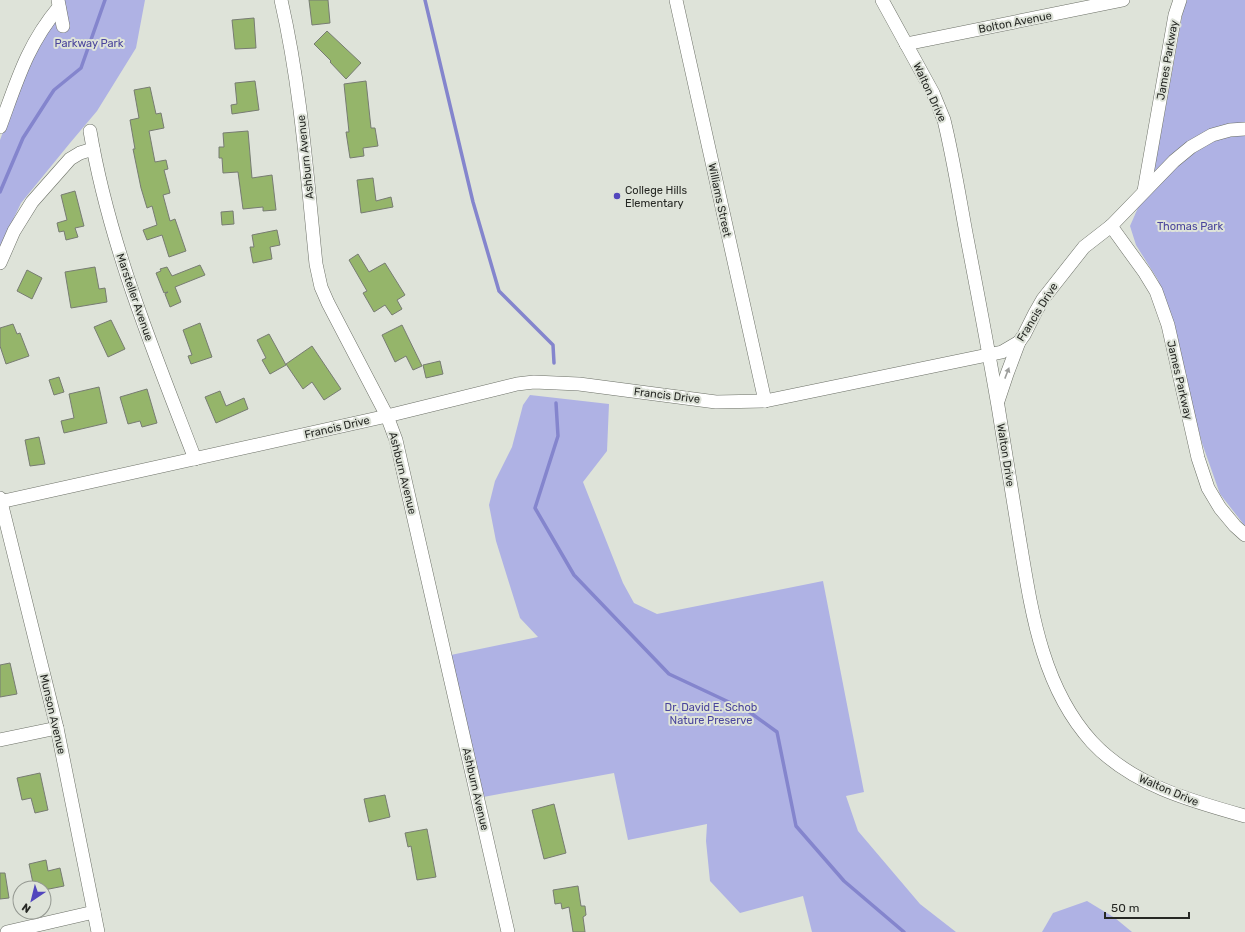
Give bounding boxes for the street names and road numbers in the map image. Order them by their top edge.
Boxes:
street label: Bolton Avenue [977,9,1053,36]
street label: James Parkway [1154,19,1181,101]
street label: Walton Drive [910,61,949,124]
street label: Ashburn Avenue [295,114,316,200]
street label: Williams Street [705,162,734,239]
street label: Marsteller Avenue [113,252,156,342]
street label: Francis Drive [1014,281,1061,344]
street label: James Parkway [1164,339,1195,421]
street label: Francis Drive [633,385,701,406]
street label: Francis Drive [303,414,371,441]
street label: Walton Drive [994,423,1017,488]
street label: Ashburn Avenue [386,430,419,516]
street label: Munson Avenue [37,673,68,755]
street label: Ashburn Avenue [460,746,491,832]
street label: Walton Drive [1137,772,1201,809]

